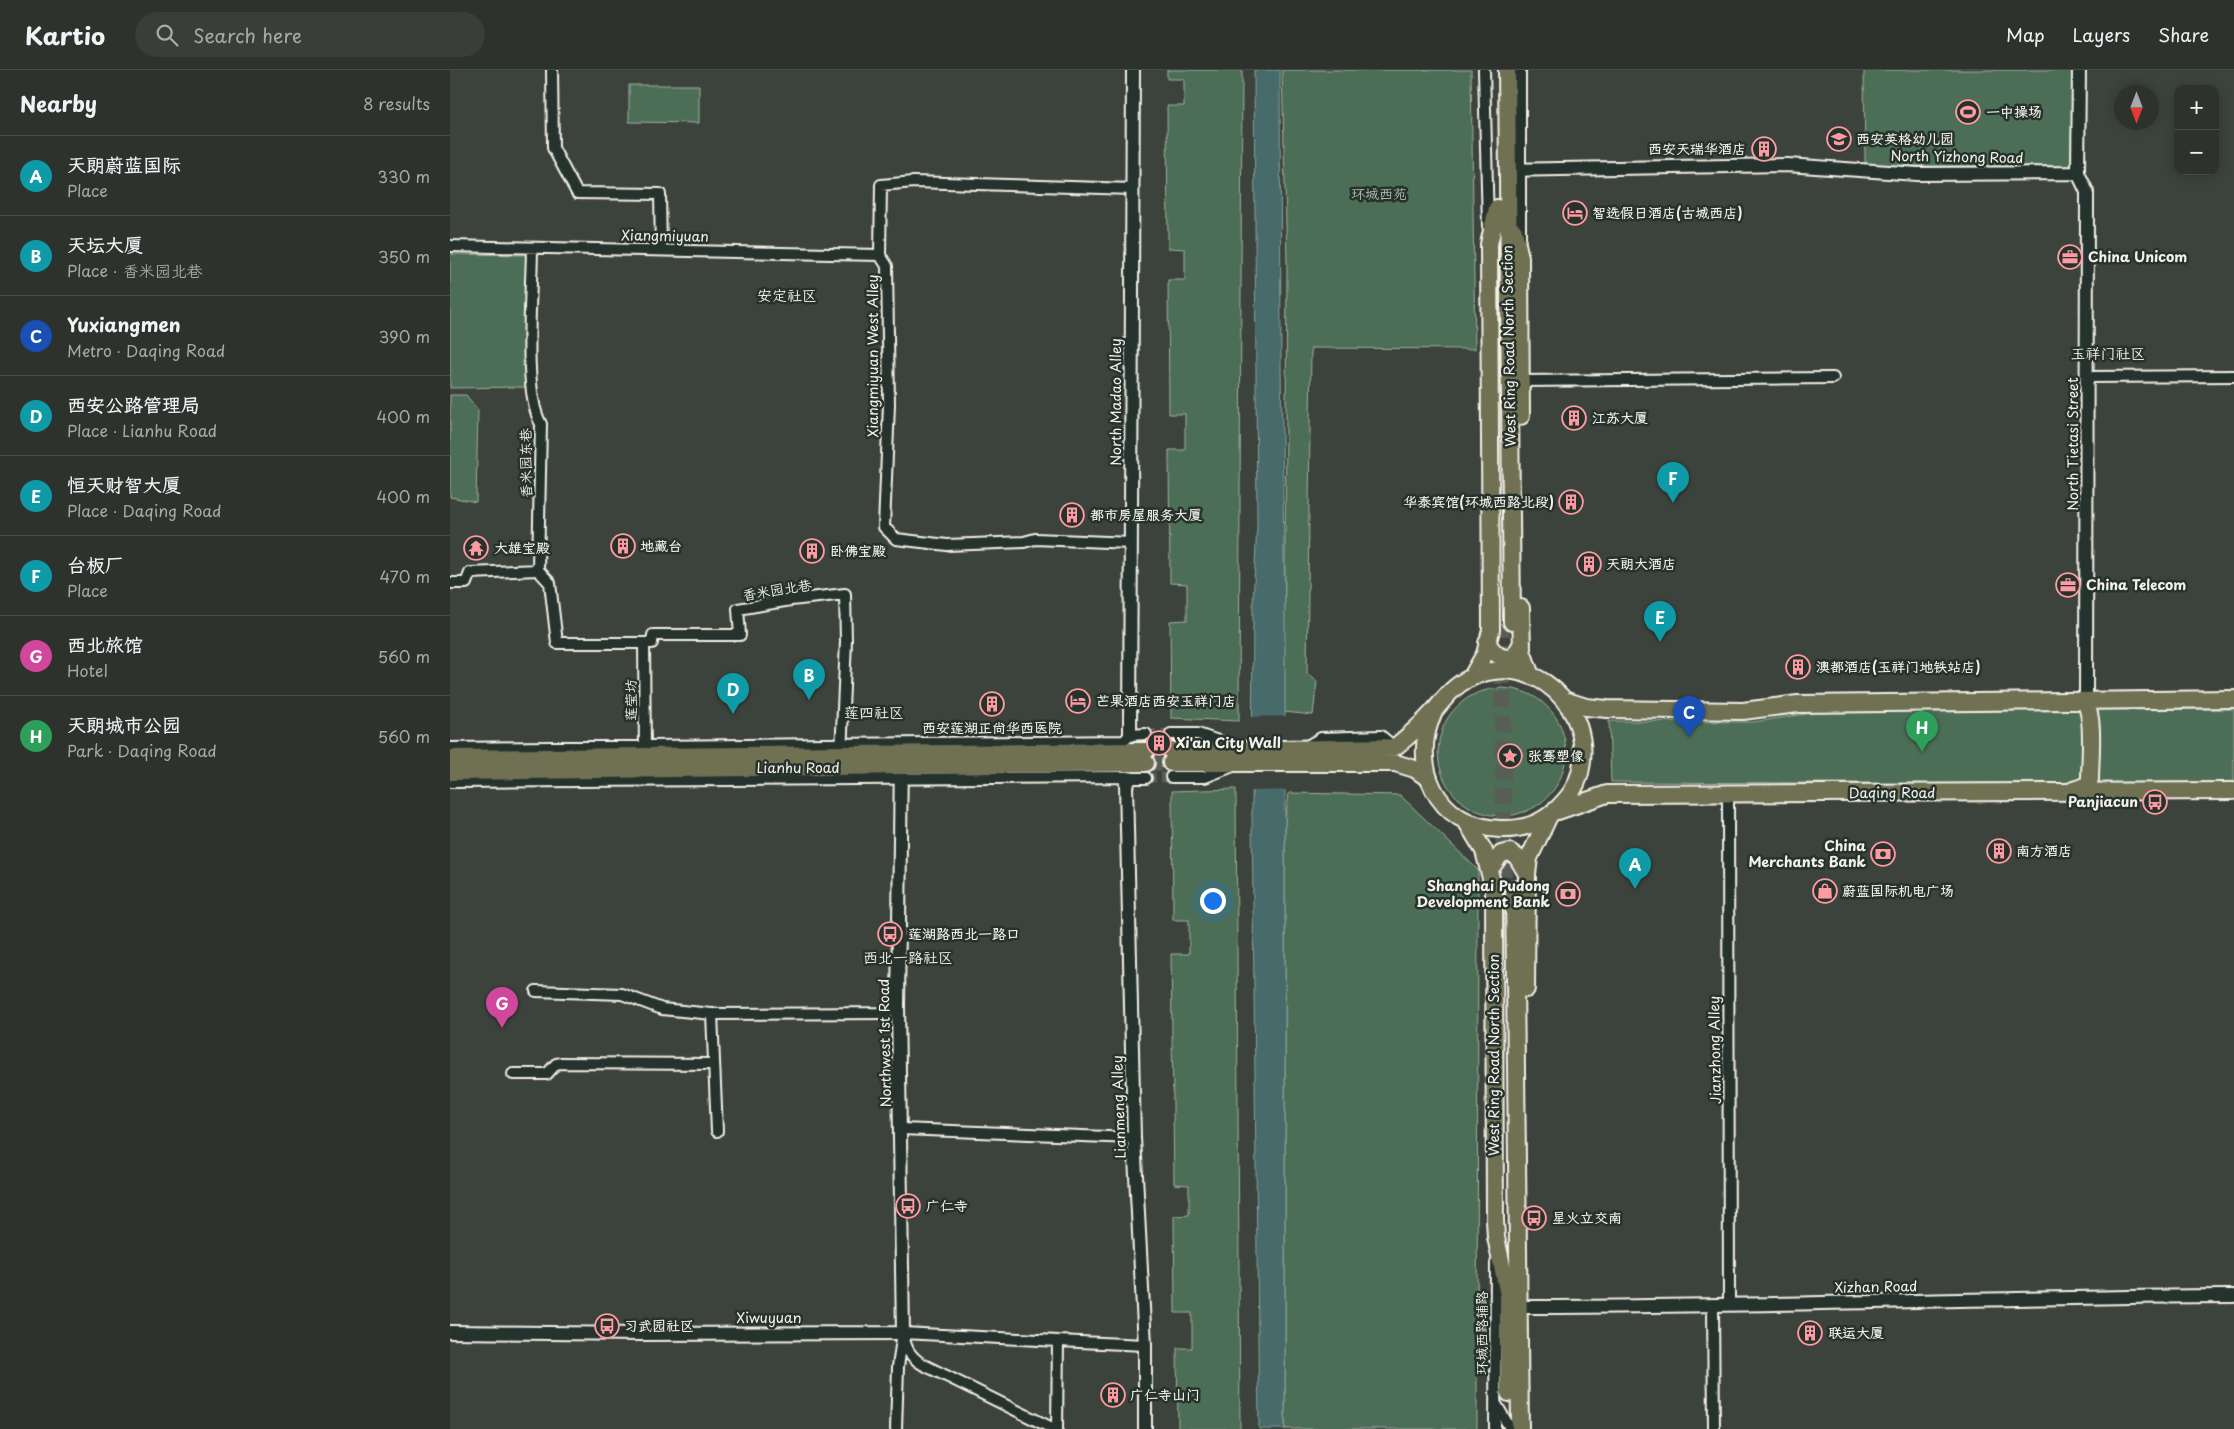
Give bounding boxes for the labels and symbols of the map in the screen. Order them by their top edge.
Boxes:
north arrow [2114,85,2159,130]
sports icon: 一中操场 [1955,99,1981,125]
place label: 一中操场 [1986,101,2042,122]
school or university icon: 西安英格幼儿园 [1826,126,1852,152]
place label: 西安英格幼儿园 [1856,128,1954,149]
building icon: 西安天瑞华酒店 [1751,136,1777,162]
place label: 西安天瑞华酒店 [1648,138,1746,159]
street label: North Yizhong Road [1890,145,2024,168]
park label: 环城西苑 [1351,183,1407,204]
hotel icon: 智选假日酒店(古城西店) [1562,200,1588,226]
place label: 智选假日酒店(古城西店) [1592,202,1743,223]
street label: Xiangmiyuan [621,224,709,247]
office icon: China Unicom [2057,244,2083,270]
street label: West Ring Road North Section [1496,245,1521,447]
place label: China Unicom [2088,246,2187,267]
street label: Xiangmiyuan West Alley [862,275,883,437]
district label: 安定社区 [757,283,817,306]
street label: North Madao Alley [1105,338,1126,466]
district label: 玉祥门社区 [2070,341,2146,364]
street label: North Tietasi Street [2062,377,2083,511]
building icon: 江苏大厦 [1561,405,1587,431]
place label: 江苏大厦 [1592,407,1648,428]
street label: 香米园东巷 [514,427,537,498]
pin: F [1657,462,1689,503]
building icon: 华泰宾馆(环城西路北段) [1558,489,1584,515]
place label: 华泰宾馆(环城西路北段) [1403,491,1554,512]
building icon: 都市房屋服务大厦 [1059,502,1085,528]
place label: 都市房屋服务大厦 [1090,504,1202,525]
building icon: 地藏台 [610,533,636,559]
temple icon: 大雄宝殿 [463,535,489,561]
place label: 地藏台 [640,535,682,556]
place label: 大雄宝殿 [494,537,550,558]
building icon: 卧佛宝殿 [799,538,825,564]
place label: 卧佛宝殿 [830,540,886,561]
building icon: 天朗大酒店 [1576,551,1602,577]
place label: 天朗大酒店 [1606,553,1676,574]
office icon: China Telecom [2055,572,2081,598]
street label: 香米园北巷 [741,574,814,605]
place label: China Telecom [2086,574,2186,595]
pin: E [1644,601,1676,642]
building icon: 澳都酒店(玉祥门地铁站店) [1785,654,1811,680]
place label: 澳都酒店(玉祥门地铁站店) [1816,656,1981,677]
pin: B [793,659,825,700]
pin: D [717,673,749,714]
street label: 莲莹坊 [620,679,641,721]
hotel icon: 芒果酒店西安玉祥门店 [1065,688,1091,714]
place label: 芒果酒店西安玉祥门店 [1096,690,1236,711]
building icon: 西安莲湖正尚华西医院 [979,691,1005,717]
pin: C [1673,696,1705,737]
district label: 莲四社区 [844,700,904,723]
pin: H [1906,711,1938,752]
place label: 西安莲湖正尚华西医院 [922,717,1062,738]
building icon: Xi'an City Wall [1146,730,1172,756]
place label: Xi'an City Wall [1175,732,1281,753]
place icon: 张骞塑像 [1497,743,1523,769]
place label: 张骞塑像 [1528,745,1584,766]
street label: Lianhu Road [756,757,840,778]
street label: Daqing Road [1849,782,1935,803]
bus stop icon: Panjiacun [2142,789,2168,815]
place label: Panjiacun [2068,791,2138,812]
place label: China Merchants Bank [1748,835,1867,872]
building icon: 南方酒店 [1986,838,2012,864]
place label: 南方酒店 [2016,840,2072,861]
bank icon: China Merchants Bank [1870,841,1896,867]
pin: A [1619,848,1651,889]
place label: Shanghai Pudong Development Bank [1416,875,1551,912]
shop icon: 蔚蓝国际机电广场 [1812,878,1838,904]
place label: 蔚蓝国际机电广场 [1842,880,1954,901]
bank icon: Shanghai Pudong Development Bank [1555,881,1581,907]
your location [1200,888,1226,914]
bus stop icon: 莲湖路西北一路口 [877,921,903,947]
place label: 莲湖路西北一路口 [908,923,1020,944]
district label: 西北一路社区 [863,945,953,968]
street label: West Ring Road North Section [1483,954,1504,1156]
street label: Northwest 1st Road [873,978,896,1108]
pin: G [486,987,518,1028]
street label: Jianzhong Alley [1703,996,1726,1104]
street label: Lianmeng Alley [1106,1055,1131,1159]
bus stop icon: 广仁寺 [895,1193,921,1219]
place label: 广仁寺 [926,1195,968,1216]
bus stop icon: 星火立交南 [1521,1205,1547,1231]
place label: 星火立交南 [1552,1207,1622,1228]
street label: Xizhan Road [1834,1275,1918,1298]
street label: 环城西路辅路 [1471,1291,1492,1375]
street label: Xiwuyuan [737,1307,801,1328]
bus stop icon: 习武园社区 [594,1313,620,1339]
place label: 习武园社区 [624,1315,694,1336]
building icon: 联运大厦 [1797,1320,1823,1346]
place label: 联运大厦 [1828,1322,1884,1343]
building icon: 广仁寺山门 [1100,1382,1126,1408]
place label: 广仁寺山门 [1130,1384,1200,1405]

